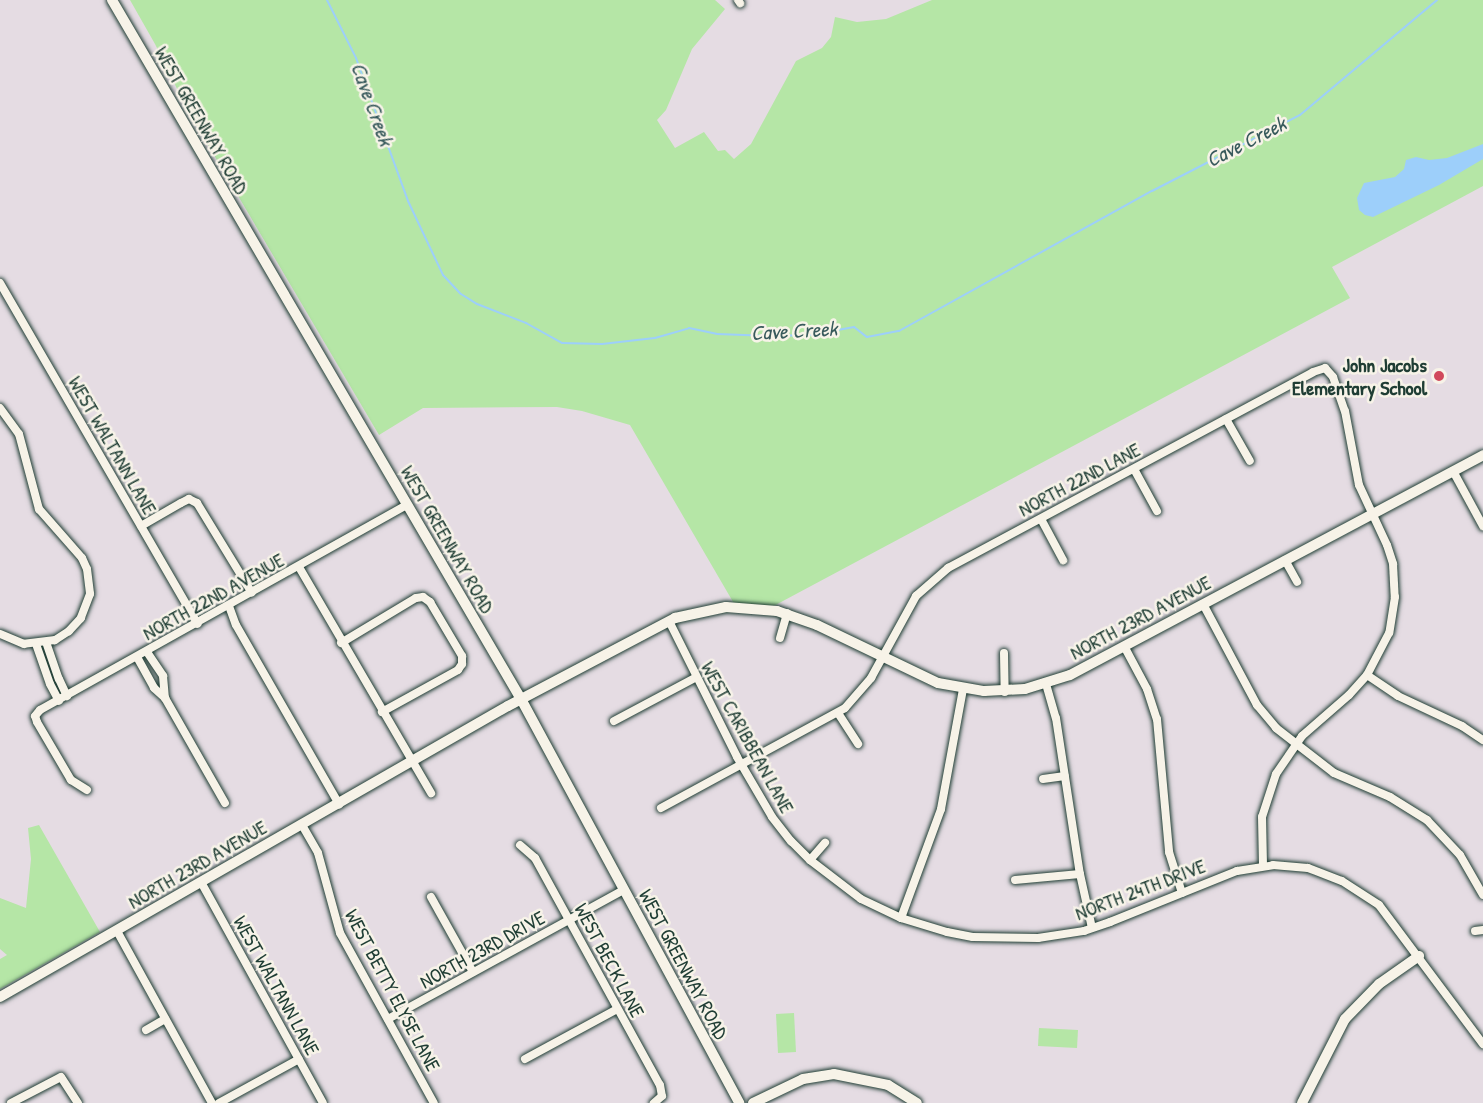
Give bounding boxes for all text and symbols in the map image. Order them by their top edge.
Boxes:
street label: WEST GREENWAY ROAD [150,42,254,198]
water label: Cave Creek [345,59,399,149]
water label: Cave Creek [1202,111,1290,173]
water label: Cave Creek [750,316,838,346]
place label: John Jacobs Elementary School [1292,352,1427,399]
marker: John Jacobs Elementary School [1432,369,1446,383]
street label: WEST WALTANN LANE [64,372,162,518]
street label: NORTH 22ND LANE [1014,437,1144,521]
street label: WEST GREENWAY ROAD [396,461,500,617]
street label: NORTH 22ND AVENUE [138,547,288,645]
street label: NORTH 23RD AVENUE [1066,570,1214,664]
street label: WEST CARIBBEAN LANE [696,657,800,817]
street label: NORTH 23RD AVENUE [123,815,271,913]
street label: NORTH 24TH DRIVE [1071,853,1209,925]
street label: WEST GREENWAY ROAD [634,885,734,1043]
street label: WEST BECK LANE [570,899,650,1021]
street label: WEST BETTY ELYSE LANE [340,905,446,1075]
street label: NORTH 23RD DRIVE [415,905,549,993]
street label: WEST WALTANN LANE [229,911,325,1059]

